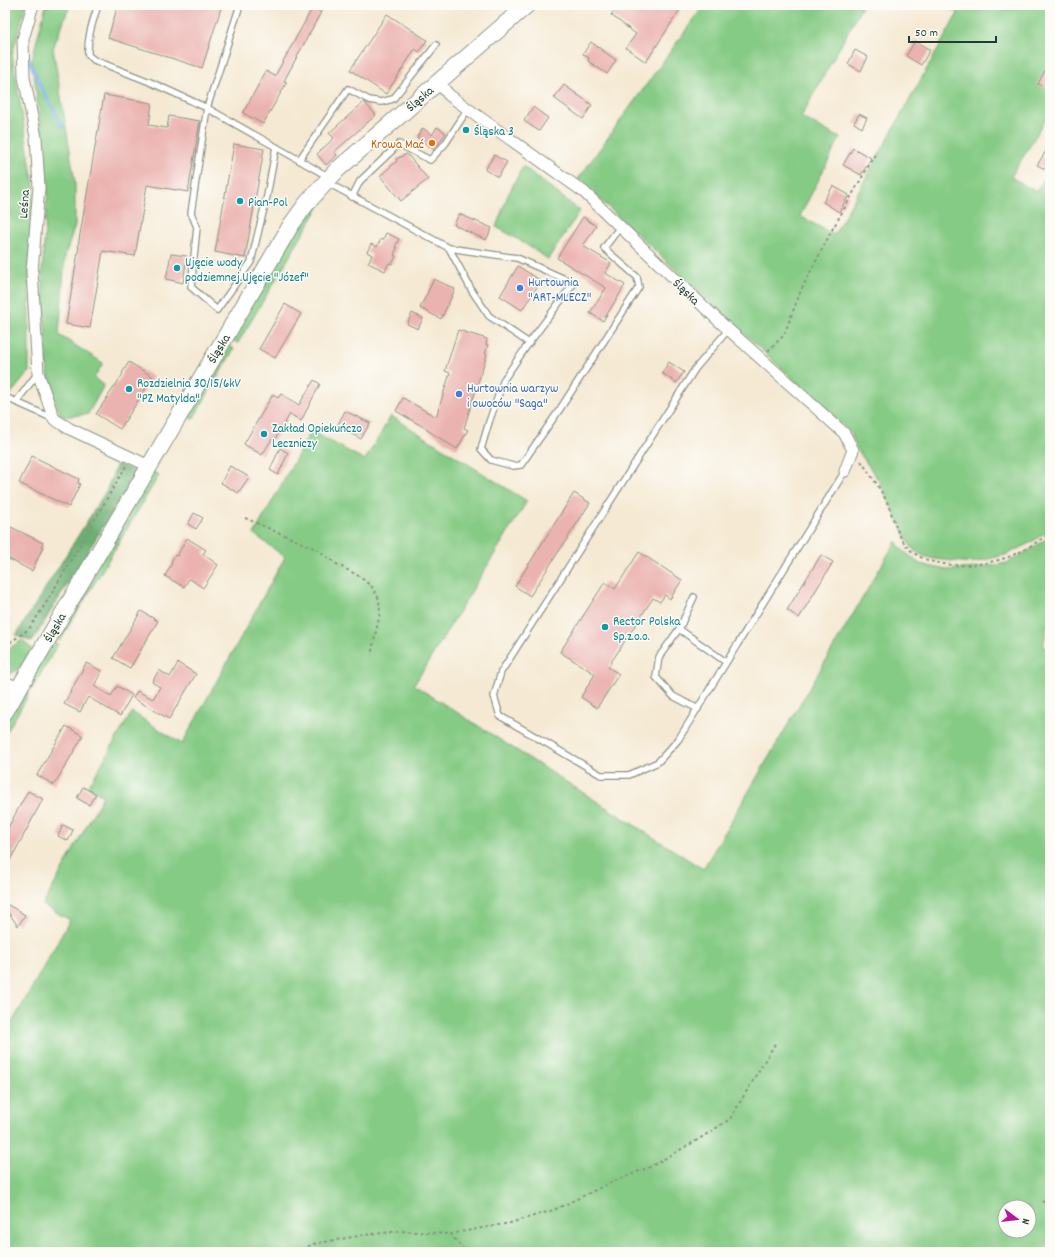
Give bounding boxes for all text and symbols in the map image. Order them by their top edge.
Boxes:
scale bar [909,18,996,44]
text: 50 m [915,25,938,42]
street label: Śląska [403,82,439,117]
place label: Śląska 3 [474,123,514,142]
marker: Śląska 3 [461,125,471,135]
place label: Krowa Mać [371,136,424,155]
marker: Krowa Mać [427,138,437,148]
street label: Leśna [15,188,36,219]
place label: Pian-Pol [248,194,288,213]
marker: Pian-Pol [235,196,245,206]
place label: Ujęcie wody podziemnej.Ujęcie "Józef" [185,254,309,288]
marker: Ujęcie wody podziemnej.Ujęcie "Józef" [172,263,182,273]
place label: Hurtownia "ART-MLECZ" [528,274,591,308]
street label: Śląska [667,275,704,311]
marker: Hurtownia "ART-MLECZ" [515,283,525,293]
street label: Śląska [204,330,237,368]
place label: Rozdzielnia 30/15/6kV "PZ Matylda" [137,375,242,409]
place label: Hurtownia warzyw i owoców "Saga" [467,380,558,414]
marker: Rozdzielnia 30/15/6kV "PZ Matylda" [124,384,134,394]
marker: Hurtownia warzyw i owoców "Saga" [454,389,464,399]
place label: Zakład Opiekuńczo Leczniczy [272,420,362,454]
marker: Zakład Opiekuńczo Leczniczy [259,429,269,439]
street label: Śląska [40,609,73,646]
place label: Rector Polska Sp.z.o.o. [613,613,681,647]
marker: Rector Polska Sp.z.o.o. [600,622,610,632]
north arrow [997,1199,1037,1239]
text: N [1016,1216,1033,1226]

